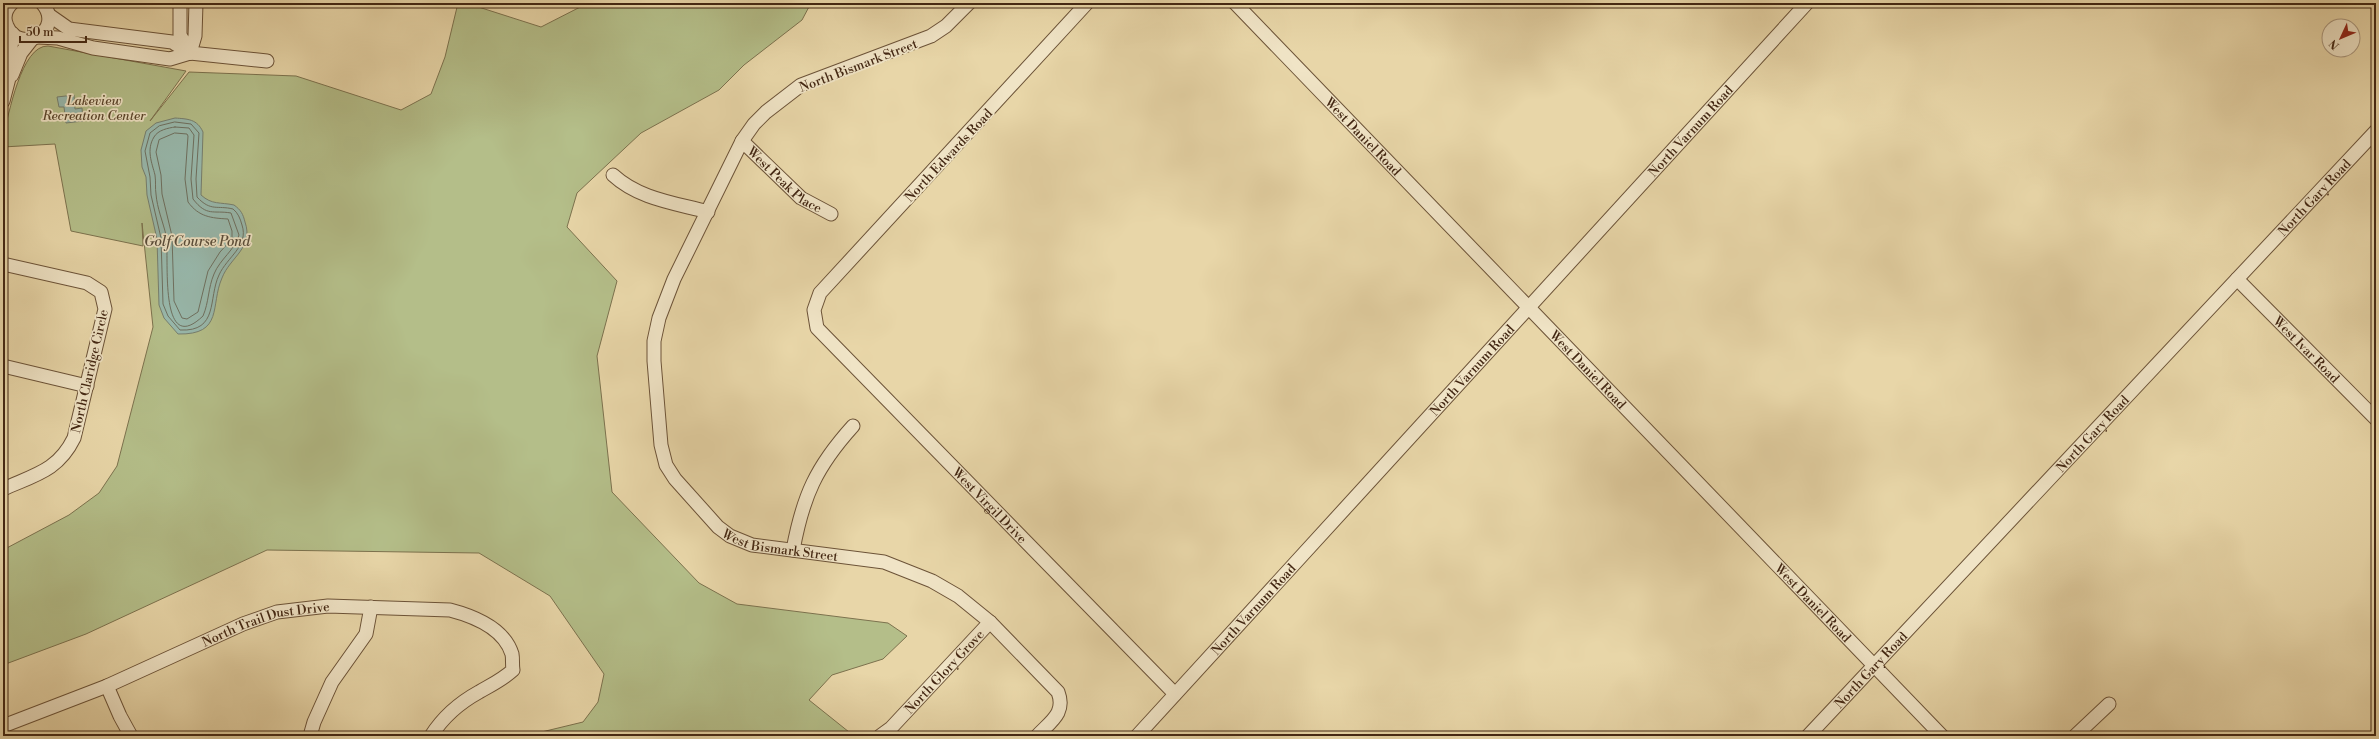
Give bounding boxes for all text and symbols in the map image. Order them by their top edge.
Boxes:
scale bar [20,18,86,44]
north arrow [2321,18,2361,58]
text: 50 m [26,25,54,40]
street label: North Bismark Street [797,36,920,96]
text: N [2326,36,2343,52]
street label: North Varnum Road [1645,82,1737,180]
park label: Lakeview Recreation Center [42,93,146,124]
street label: West Daniel Road [1321,94,1405,180]
street label: North Edwards Road [901,105,996,206]
street label: West Peak Place [743,143,825,217]
street label: North Gary Road [2275,156,2355,240]
water label: Golf Course Pond [144,233,251,251]
street label: North Claridge Circle [68,307,112,435]
street label: West Ivar Road [2269,313,2343,387]
street label: North Varnum Road [1427,321,1519,420]
street label: West Daniel Road [1546,327,1629,413]
street label: North Gary Road [2053,392,2133,476]
street label: West Virgil Drive [948,464,1030,547]
street label: West Bismark Street [718,525,839,565]
street label: North Varnum Road [1208,560,1300,659]
street label: West Daniel Road [1770,560,1854,646]
street label: North Trail Dust Drive [200,599,331,651]
street label: North Glory Grove [902,627,988,717]
street label: North Gary Road [1831,628,1911,712]

